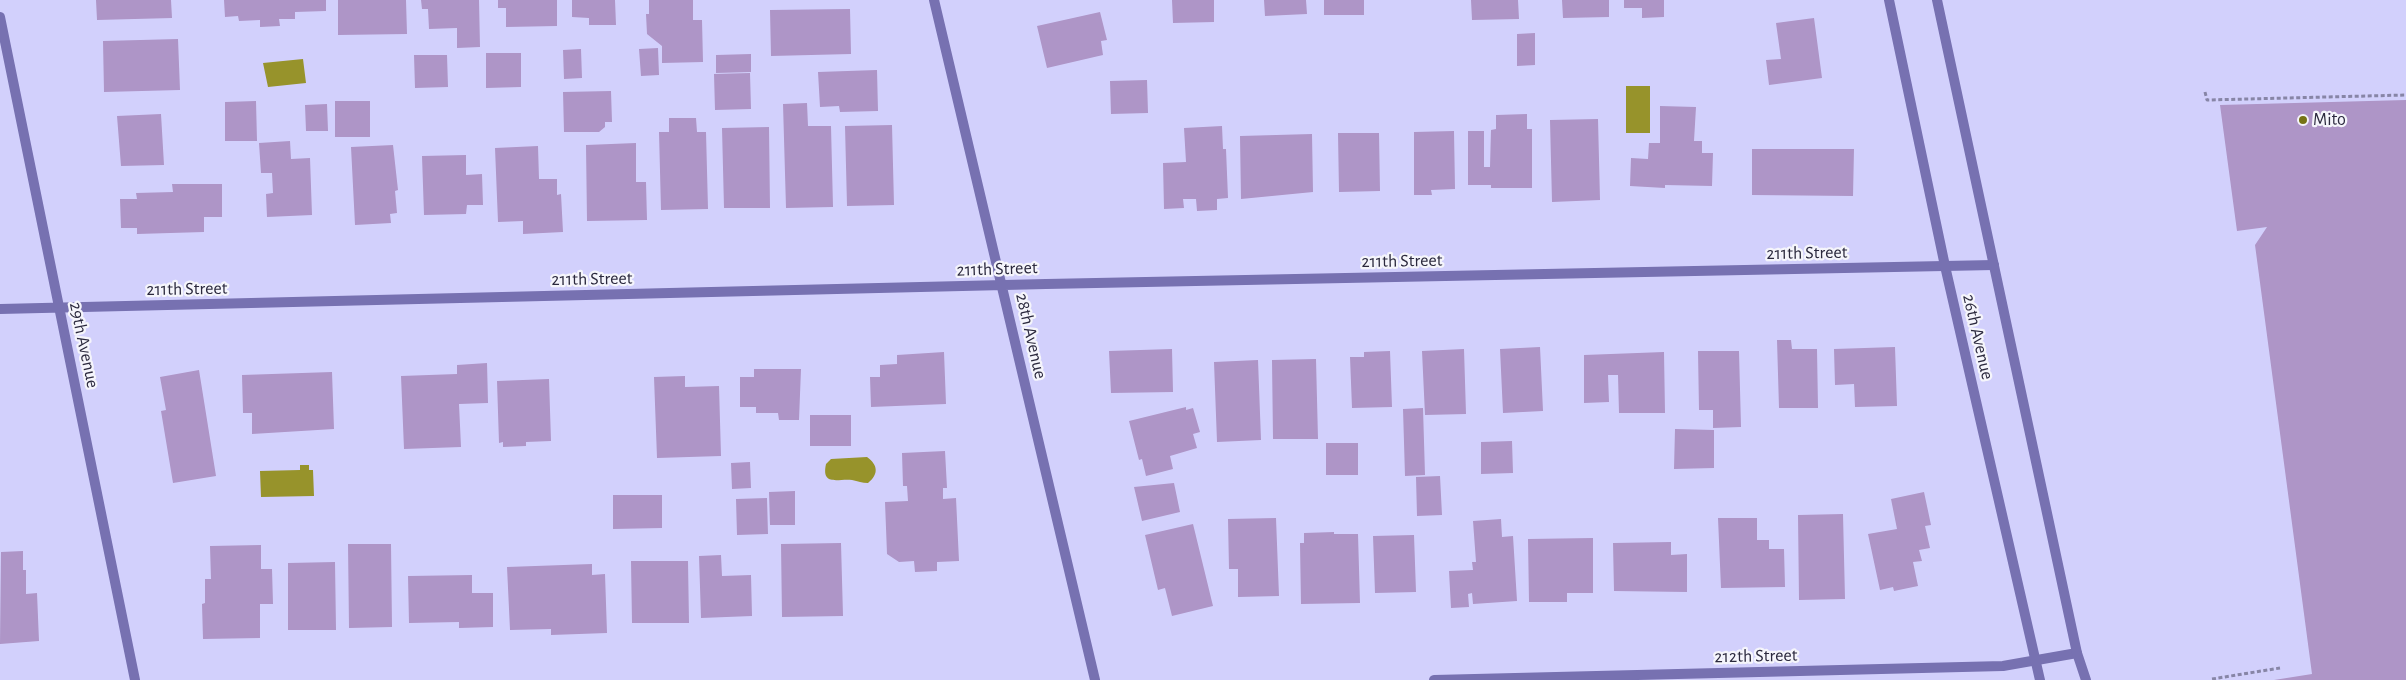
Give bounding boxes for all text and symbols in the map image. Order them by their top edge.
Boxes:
place label: Mito [2313,109,2346,131]
marker: Mito [2297,114,2309,126]
street label: 211th Street [1766,241,1848,265]
street label: 211th Street [1361,249,1443,273]
street label: 211th Street [956,257,1038,281]
street label: 211th Street [551,267,633,291]
street label: 211th Street [146,277,228,301]
street label: 28th Avenue [1011,291,1051,381]
street label: 26th Avenue [1958,292,1998,382]
street label: 29th Avenue [64,300,104,390]
street label: 212th Street [1714,644,1798,668]

